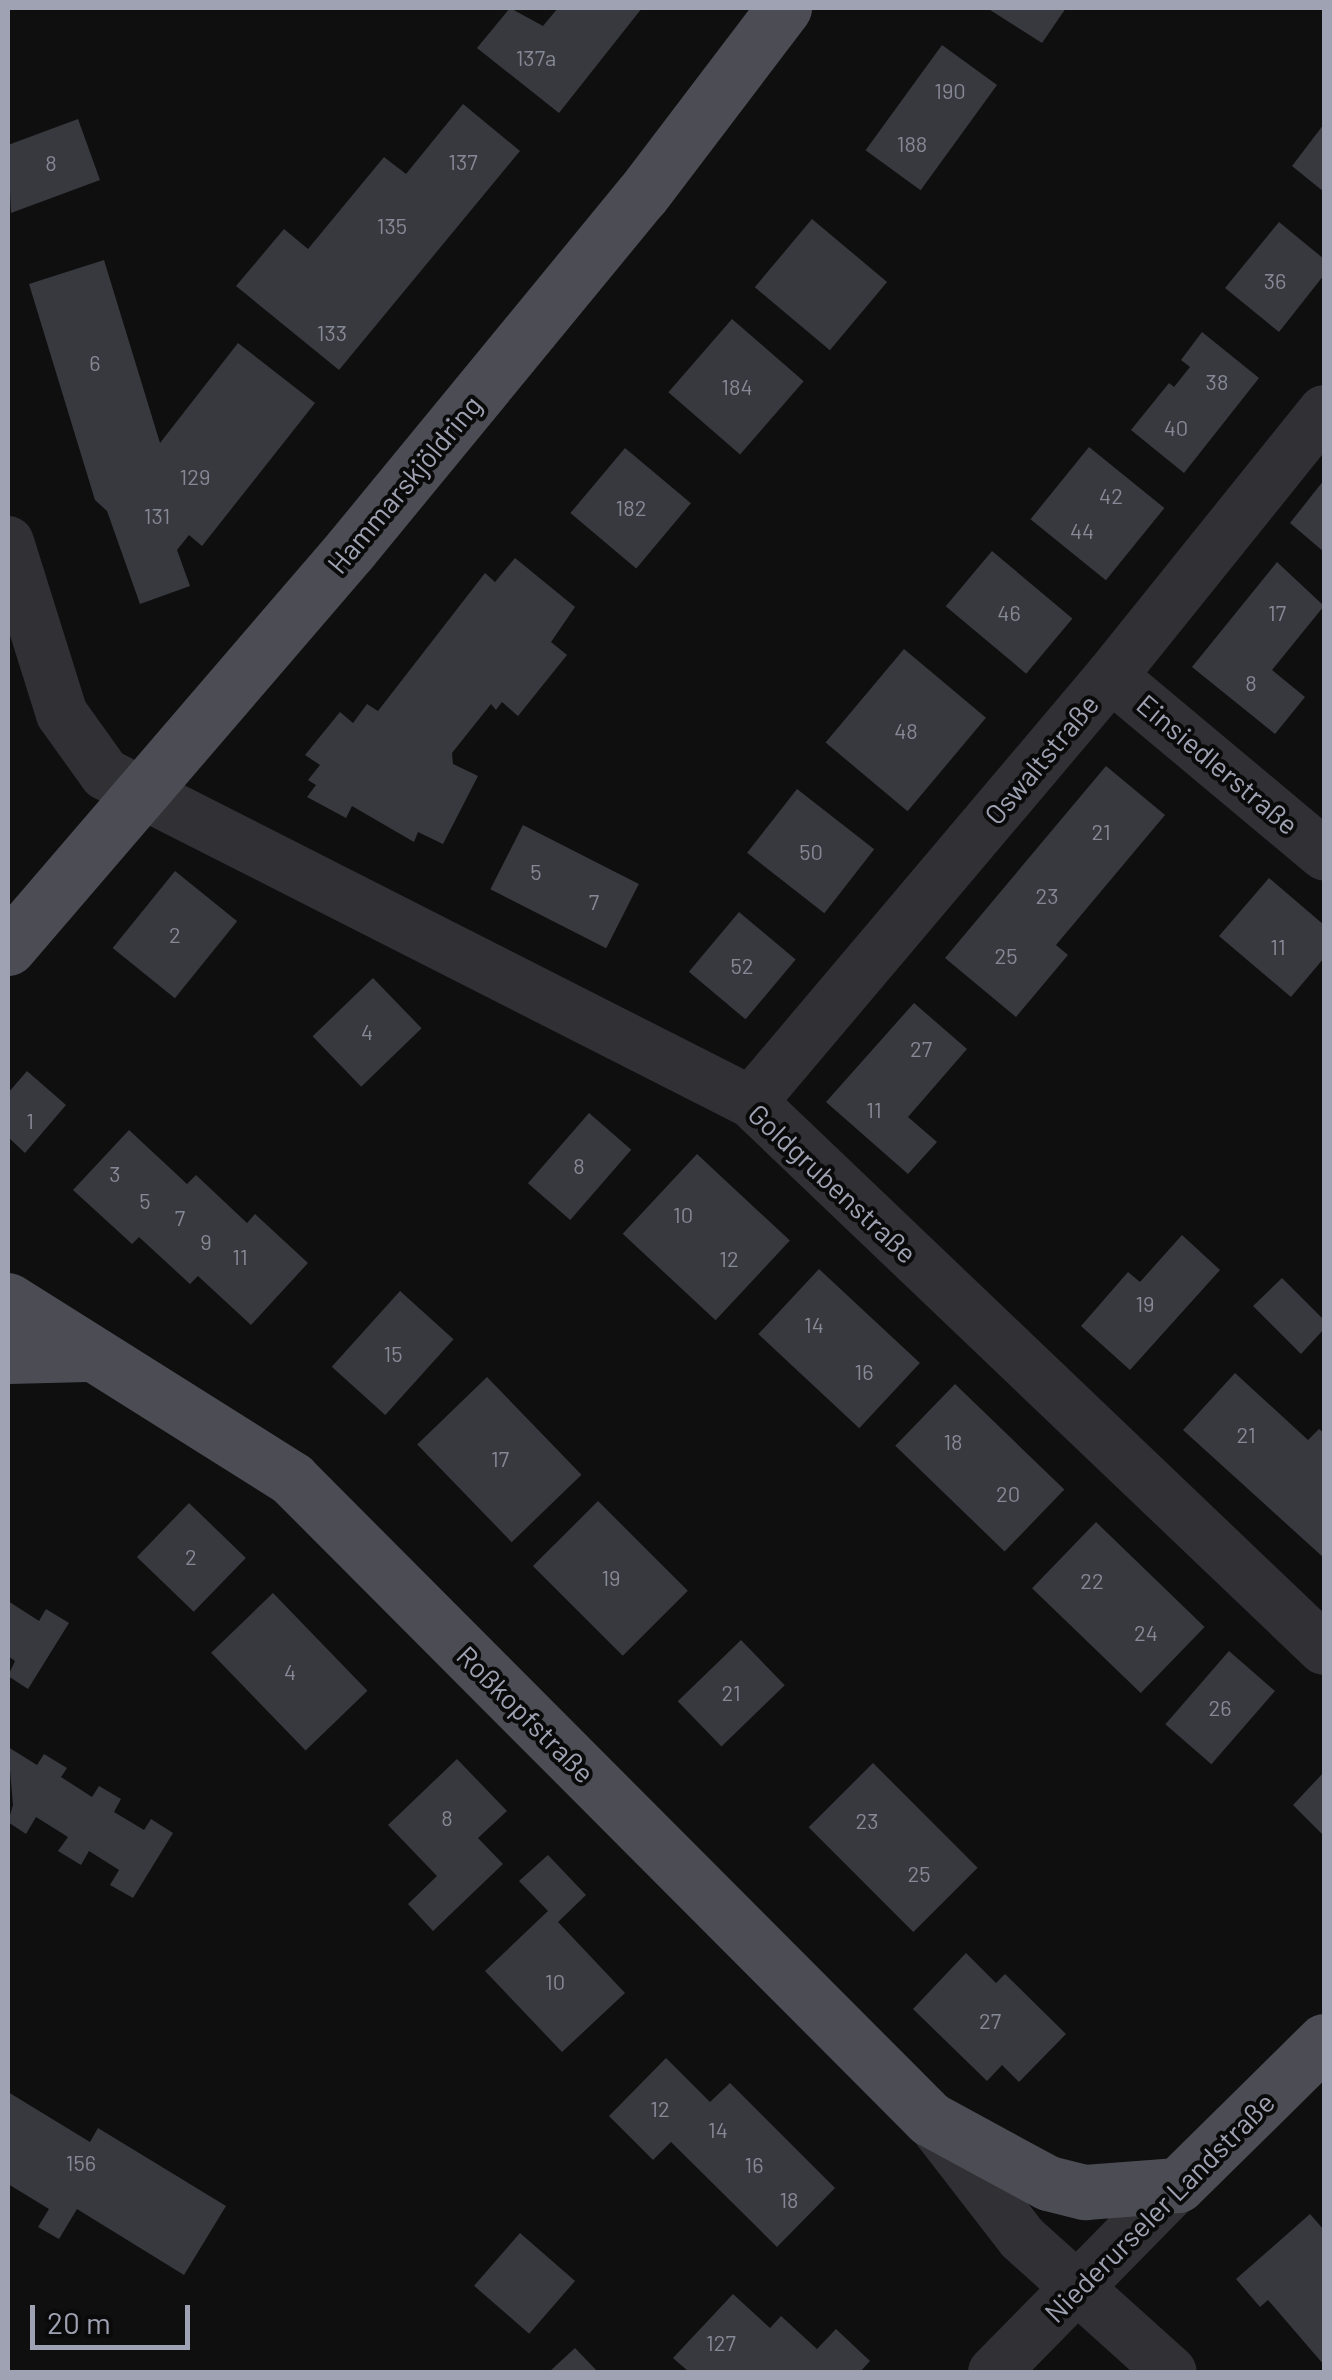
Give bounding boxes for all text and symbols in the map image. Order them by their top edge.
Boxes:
house number: 137a [516,45,556,71]
house number: 190 [934,78,966,104]
house number: 188 [897,131,927,157]
house number: 137 [448,149,478,175]
house number: 8 [45,150,57,176]
house number: 135 [377,213,407,239]
house number: 36 [1264,268,1286,294]
house number: 133 [317,320,347,346]
house number: 6 [89,350,101,376]
house number: 38 [1206,369,1228,395]
house number: 184 [721,374,753,400]
street label: Hammarskjöldring [320,388,488,580]
house number: 40 [1164,415,1188,441]
house number: 129 [180,464,210,490]
house number: 42 [1099,483,1123,509]
house number: 182 [616,495,646,521]
house number: 131 [144,503,170,529]
house number: 44 [1070,518,1094,544]
house number: 46 [997,600,1021,626]
house number: 17 [1268,600,1286,626]
house number: 8 [1245,670,1257,696]
street label: Oswaltstraße [977,687,1105,831]
street label: Einsiedlerstraße [1131,687,1305,841]
house number: 48 [894,718,918,744]
house number: 21 [1091,819,1111,845]
house number: 50 [799,839,823,865]
house number: 5 [530,859,542,885]
house number: 23 [1036,883,1058,909]
house number: 7 [589,889,599,915]
house number: 2 [169,922,181,948]
house number: 11 [1270,934,1286,960]
house number: 25 [994,943,1018,969]
house number: 52 [730,953,754,979]
house number: 4 [361,1019,373,1045]
house number: 27 [910,1036,932,1062]
street label: Goldgrubenstraße [742,1096,924,1270]
house number: 11 [866,1097,882,1123]
house number: 1 [26,1108,34,1134]
house number: 8 [573,1153,585,1179]
house number: 3 [109,1161,121,1187]
house number: 5 [139,1188,151,1214]
house number: 10 [673,1202,693,1228]
house number: 7 [175,1205,185,1231]
house number: 9 [200,1229,212,1255]
house number: 11 [232,1244,248,1270]
house number: 12 [719,1246,739,1272]
house number: 19 [1135,1291,1155,1317]
house number: 14 [804,1312,824,1338]
house number: 15 [383,1341,403,1367]
house number: 16 [854,1359,874,1385]
house number: 21 [1236,1422,1256,1448]
house number: 18 [943,1429,963,1455]
house number: 17 [491,1446,509,1472]
house number: 20 [996,1481,1020,1507]
house number: 2 [185,1544,197,1570]
house number: 19 [601,1565,621,1591]
house number: 22 [1080,1568,1104,1594]
house number: 24 [1134,1620,1158,1646]
street label: Roßkopfstraße [450,1638,602,1790]
house number: 4 [284,1659,296,1685]
house number: 21 [721,1680,741,1706]
house number: 26 [1208,1695,1232,1721]
house number: 8 [441,1805,453,1831]
house number: 23 [856,1808,878,1834]
house number: 25 [907,1861,931,1887]
house number: 10 [545,1969,565,1995]
house number: 27 [979,2008,1001,2034]
street label: Niederurseler Landstraße [1037,2085,1281,2329]
house number: 12 [650,2096,670,2122]
house number: 14 [708,2117,728,2143]
house number: 156 [66,2150,96,2176]
house number: 16 [744,2152,764,2178]
house number: 18 [779,2187,799,2213]
scale bar [35,2285,195,2347]
text: 20 m [47,2304,111,2340]
house number: 127 [706,2330,736,2356]

